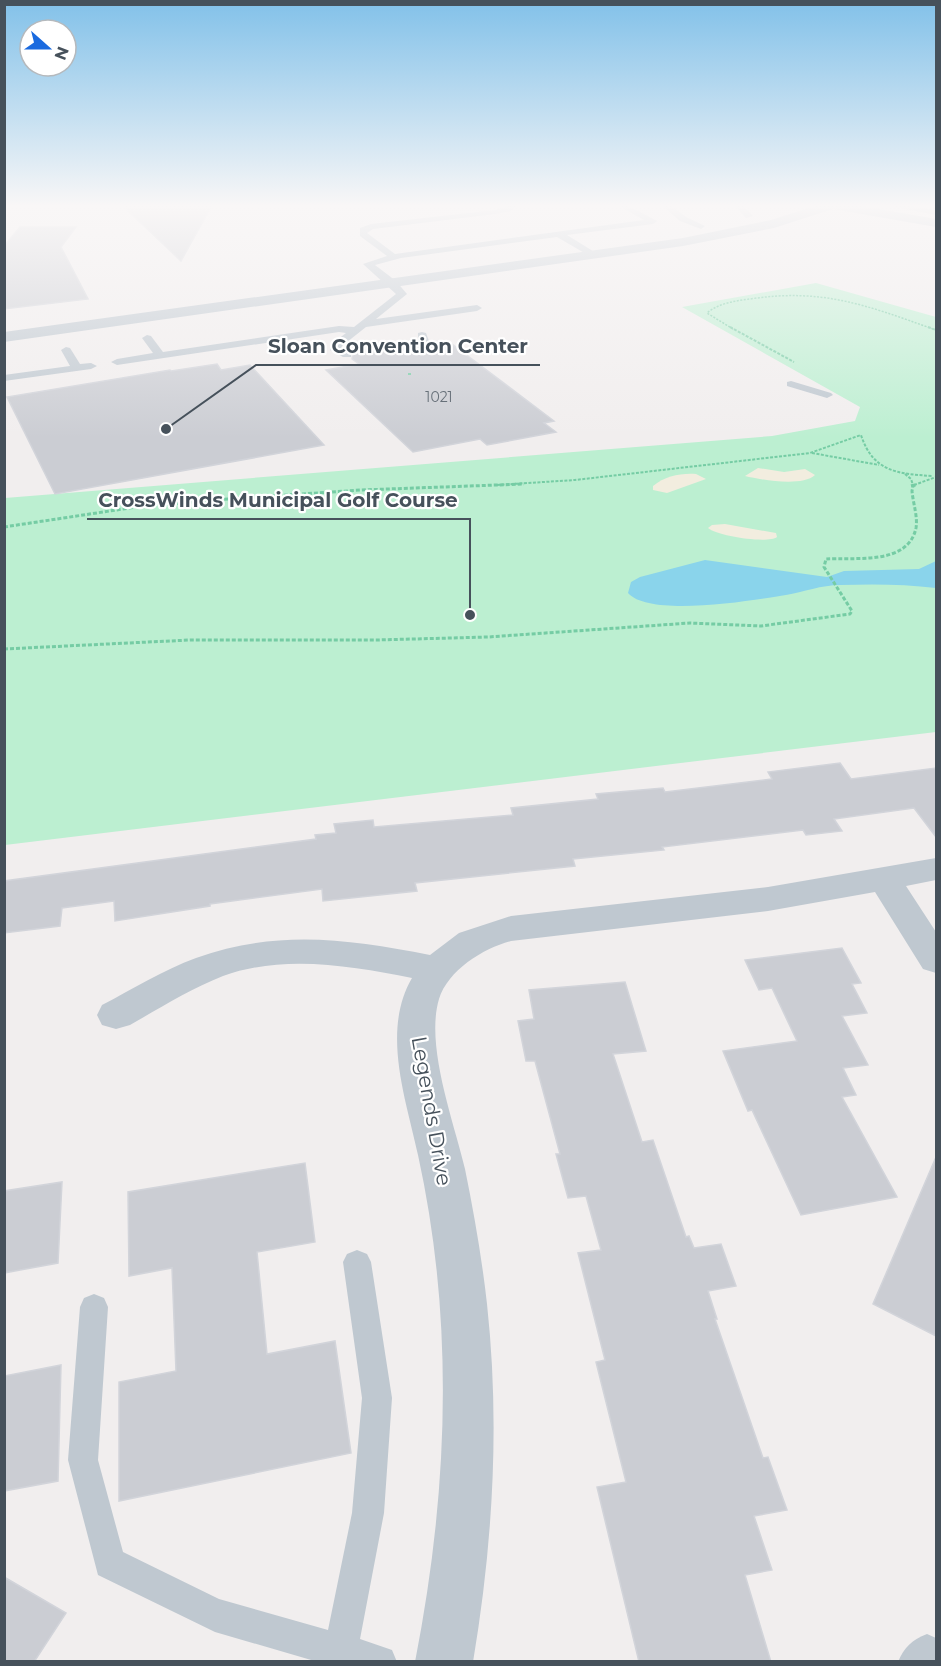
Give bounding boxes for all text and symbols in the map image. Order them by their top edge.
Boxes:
north arrow [18,18,78,78]
text: N [50,44,73,63]
callout: Sloan Convention Center [256,327,540,365]
text: Sloan Convention Center [268,334,528,358]
house number: 1021 [425,388,453,406]
callout: CrossWinds Municipal Golf Course [87,481,470,519]
text: CrossWinds Municipal Golf Course [98,488,458,512]
street label: Legends Drive [407,1034,457,1188]

